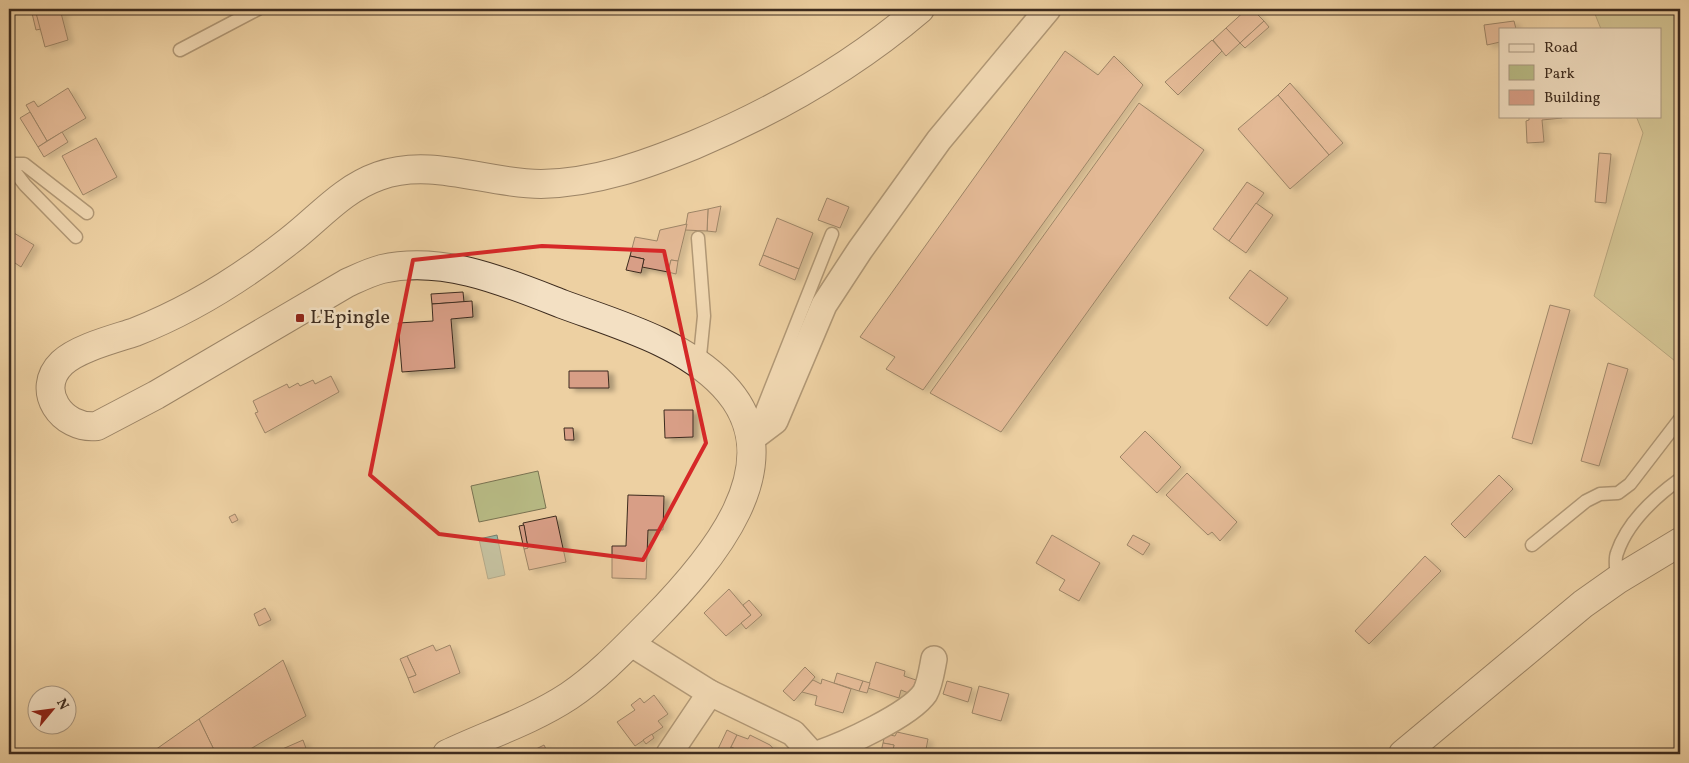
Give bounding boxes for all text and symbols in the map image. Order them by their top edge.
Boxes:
legend [1499,28,1662,118]
text: Road [1544,38,1578,59]
text: Park [1544,64,1575,85]
text: Building [1544,88,1601,109]
place label: L'Epingle [310,304,390,332]
marker: L'Epingle [294,312,306,324]
north arrow [28,686,78,736]
text: N [51,695,73,713]

